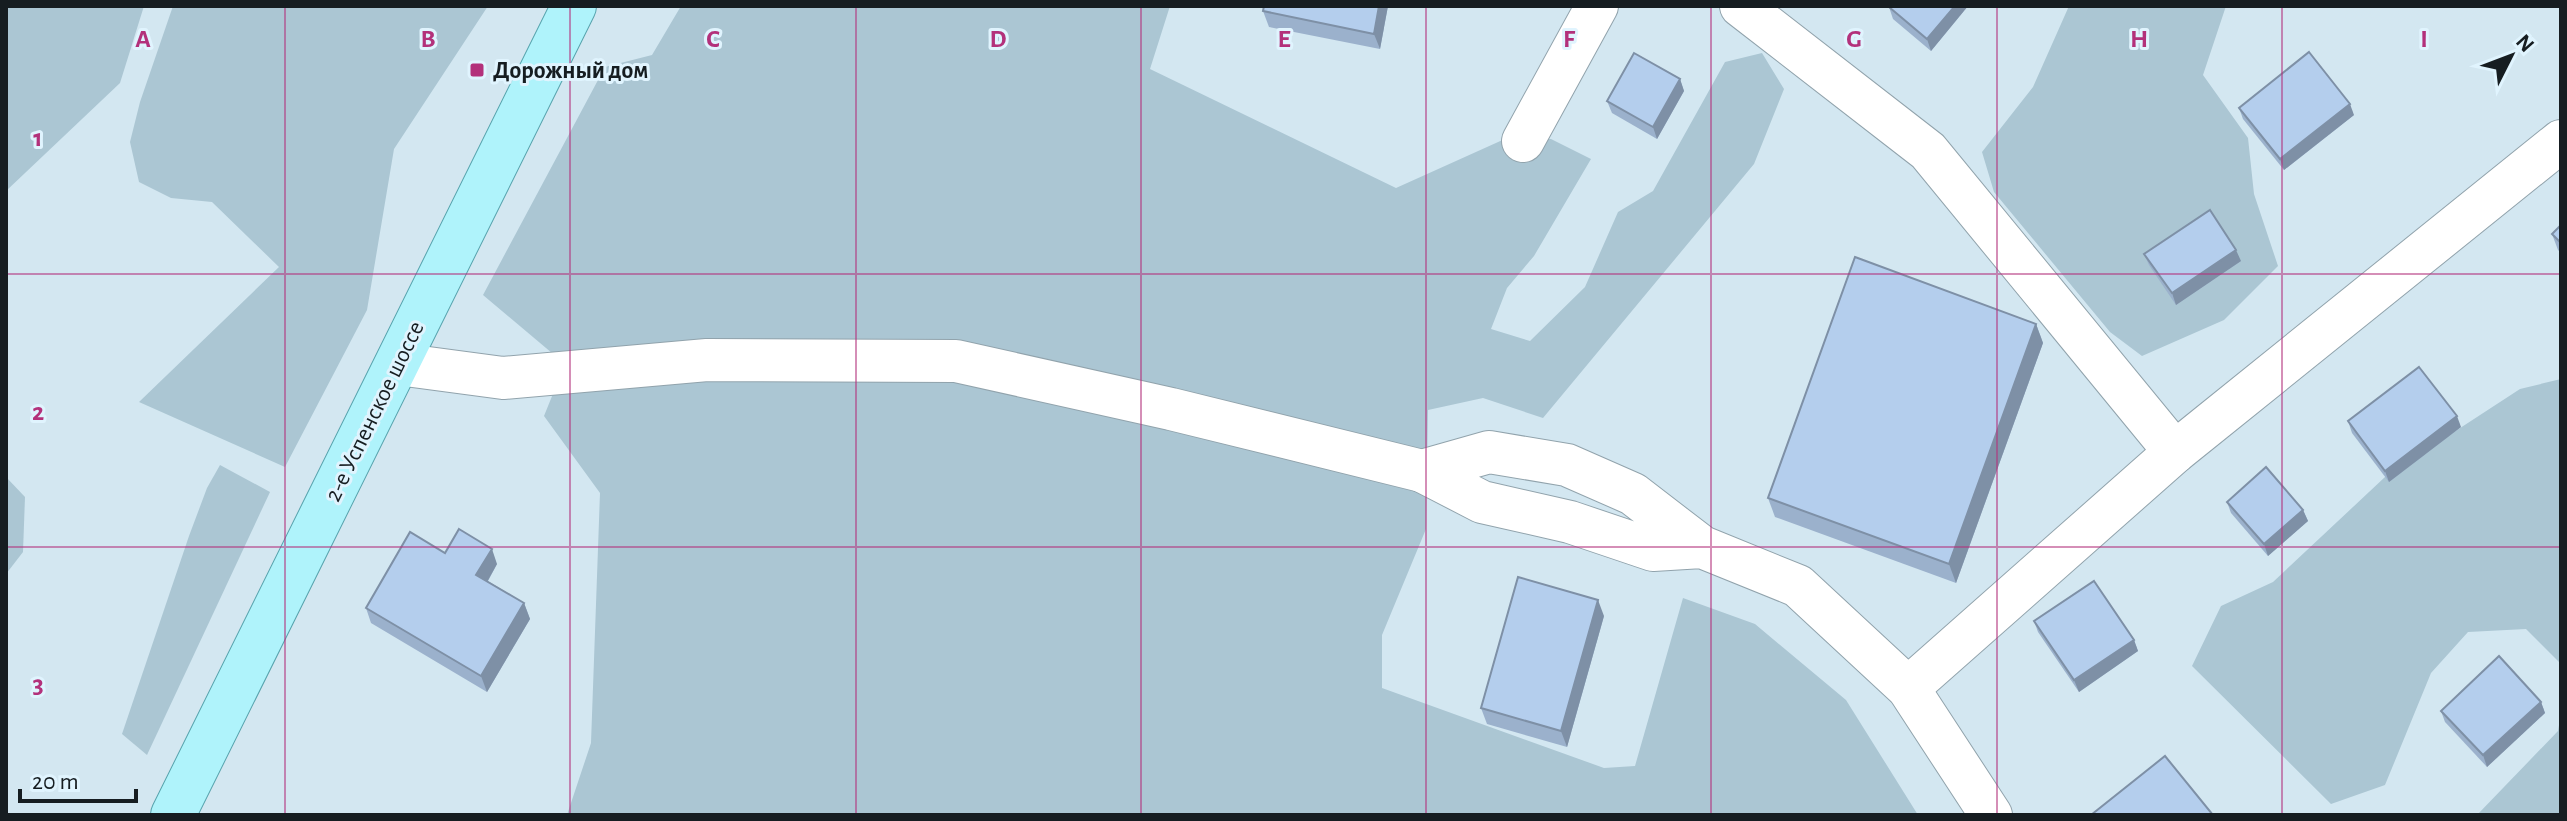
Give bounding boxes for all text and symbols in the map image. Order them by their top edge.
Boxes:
north arrow [2471,16,2551,96]
text: A [135,26,151,52]
text: B [420,26,436,52]
text: C [706,26,720,52]
text: D [989,26,1007,52]
text: E [1277,26,1291,52]
text: F [1563,26,1576,52]
text: G [1846,26,1862,52]
text: H [2130,26,2148,52]
text: I [2420,26,2428,52]
text: N [2512,30,2538,56]
place label: Дорожный дом [493,59,648,83]
marker: Дорожный дом [468,61,486,79]
text: 1 [33,125,43,151]
street label: 2-е Успенское шоссе [321,318,429,505]
text: 2 [32,399,44,425]
text: 3 [32,672,44,698]
scale bar [20,753,136,803]
text: 20 m [32,770,79,794]

